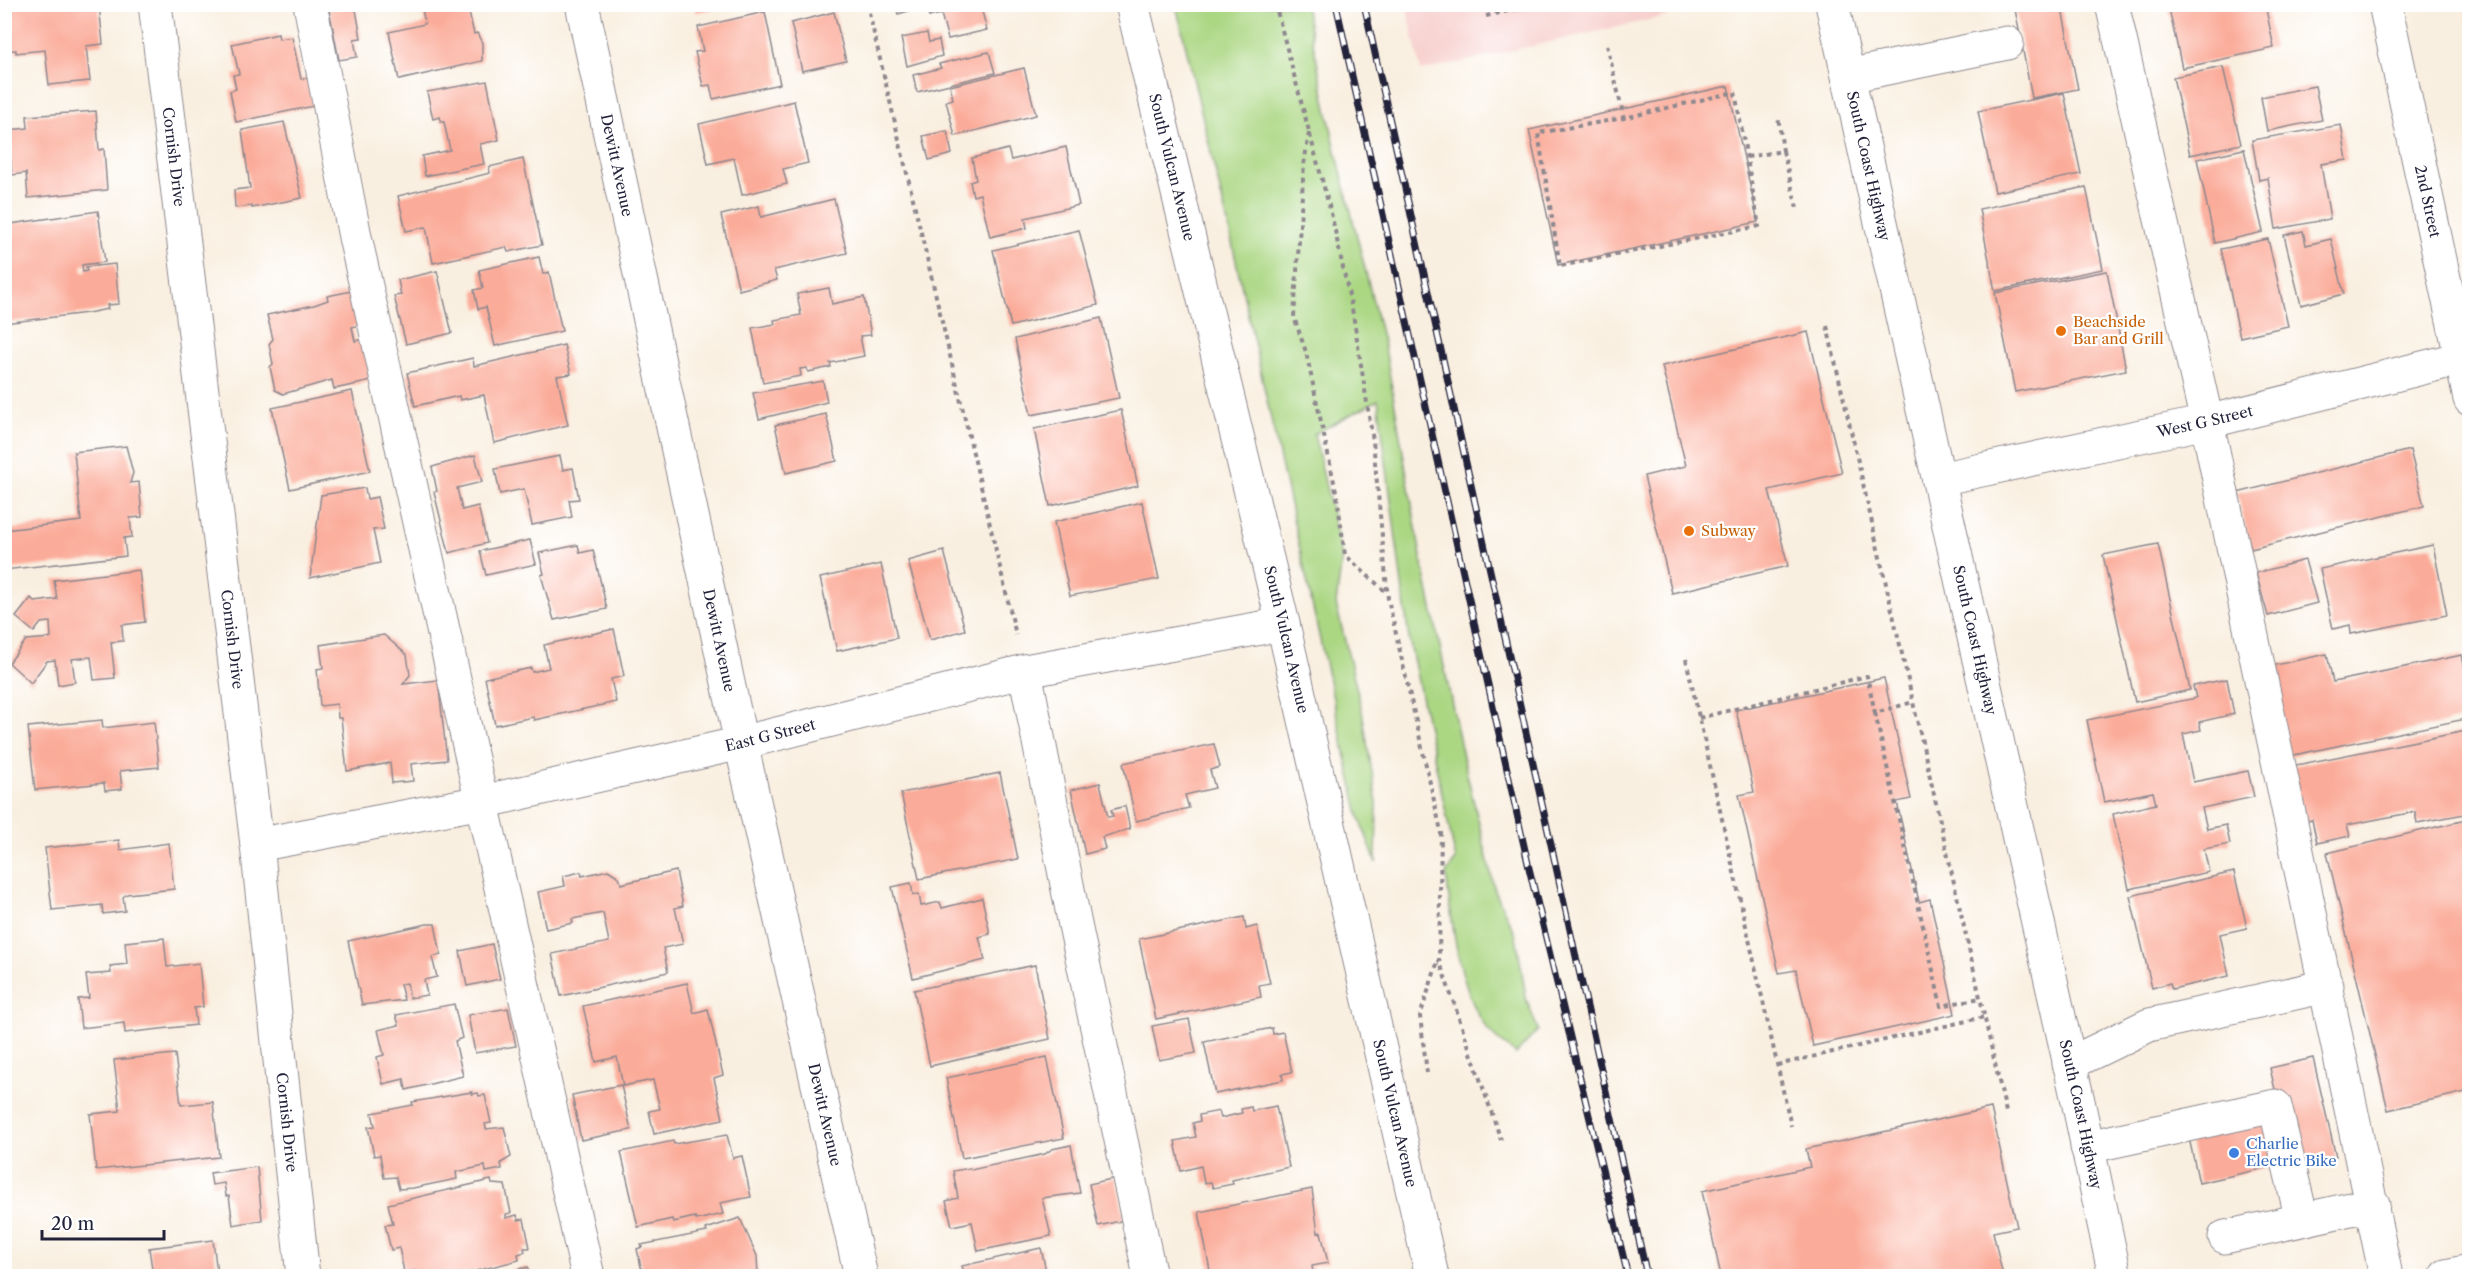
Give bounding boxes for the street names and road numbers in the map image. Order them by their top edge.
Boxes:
street label: South Coast Highway [1843,89,1895,243]
street label: South Vulcan Avenue [1145,91,1199,243]
street label: Cornish Drive [159,106,189,208]
street label: Dewitt Avenue [597,112,637,218]
street label: 2nd Street [2411,163,2445,240]
street label: West G Street [2154,401,2255,442]
street label: South Coast Highway [1949,563,2001,717]
street label: South Vulcan Avenue [1260,564,1313,715]
street label: Dewitt Avenue [699,587,740,694]
street label: Cornish Drive [217,588,248,690]
street label: East G Street [723,714,818,755]
street label: South Vulcan Avenue [1369,1037,1421,1189]
street label: South Coast Highway [2056,1038,2107,1192]
street label: Dewitt Avenue [804,1062,846,1168]
street label: Cornish Drive [272,1071,302,1173]

